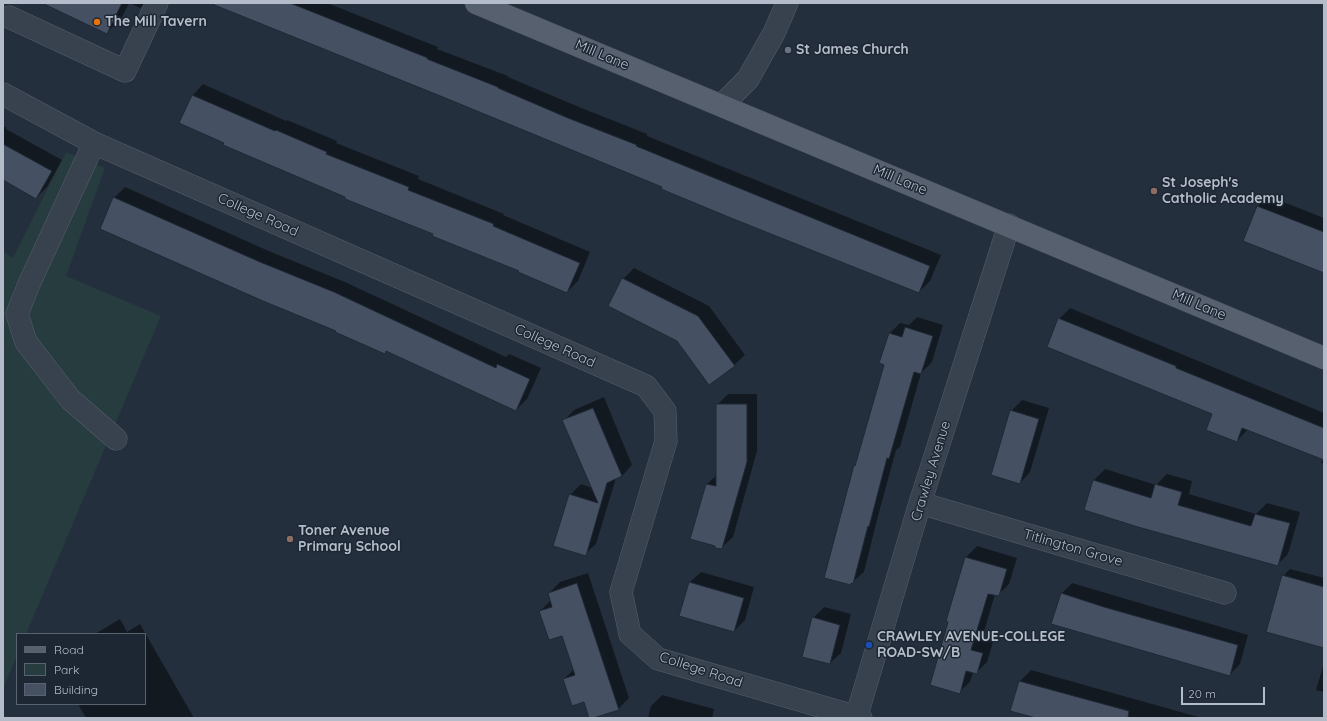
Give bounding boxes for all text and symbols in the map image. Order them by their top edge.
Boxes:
place label: The Mill Tavern [105,14,207,30]
marker: The Mill Tavern [92,17,102,27]
street label: Mill Lane [573,36,631,74]
place label: St James Church [796,42,909,58]
marker: St James Church [783,45,793,55]
street label: Mill Lane [871,161,929,199]
place label: St Joseph's Catholic Academy [1162,175,1284,208]
marker: St Joseph's Catholic Academy [1149,186,1159,196]
street label: College Road [215,190,301,240]
street label: Mill Lane [1170,286,1228,324]
street label: College Road [512,321,598,371]
street label: Crawley Avenue [908,419,954,523]
place label: Toner Avenue Primary School [298,523,401,556]
street label: Titlington Grove [1021,526,1125,570]
marker: Toner Avenue Primary School [285,534,295,544]
place label: CRAWLEY AVENUE-COLLEGE ROAD-SW/B [877,629,1065,662]
legend [16,633,146,705]
marker: CRAWLEY AVENUE-COLLEGE ROAD-SW/B [864,640,874,650]
text: Road [54,642,84,657]
street label: College Road [657,649,745,691]
text: Park [54,662,79,677]
scale bar [1183,679,1267,705]
text: Building [54,682,98,697]
text: 20 m [1188,686,1216,701]

